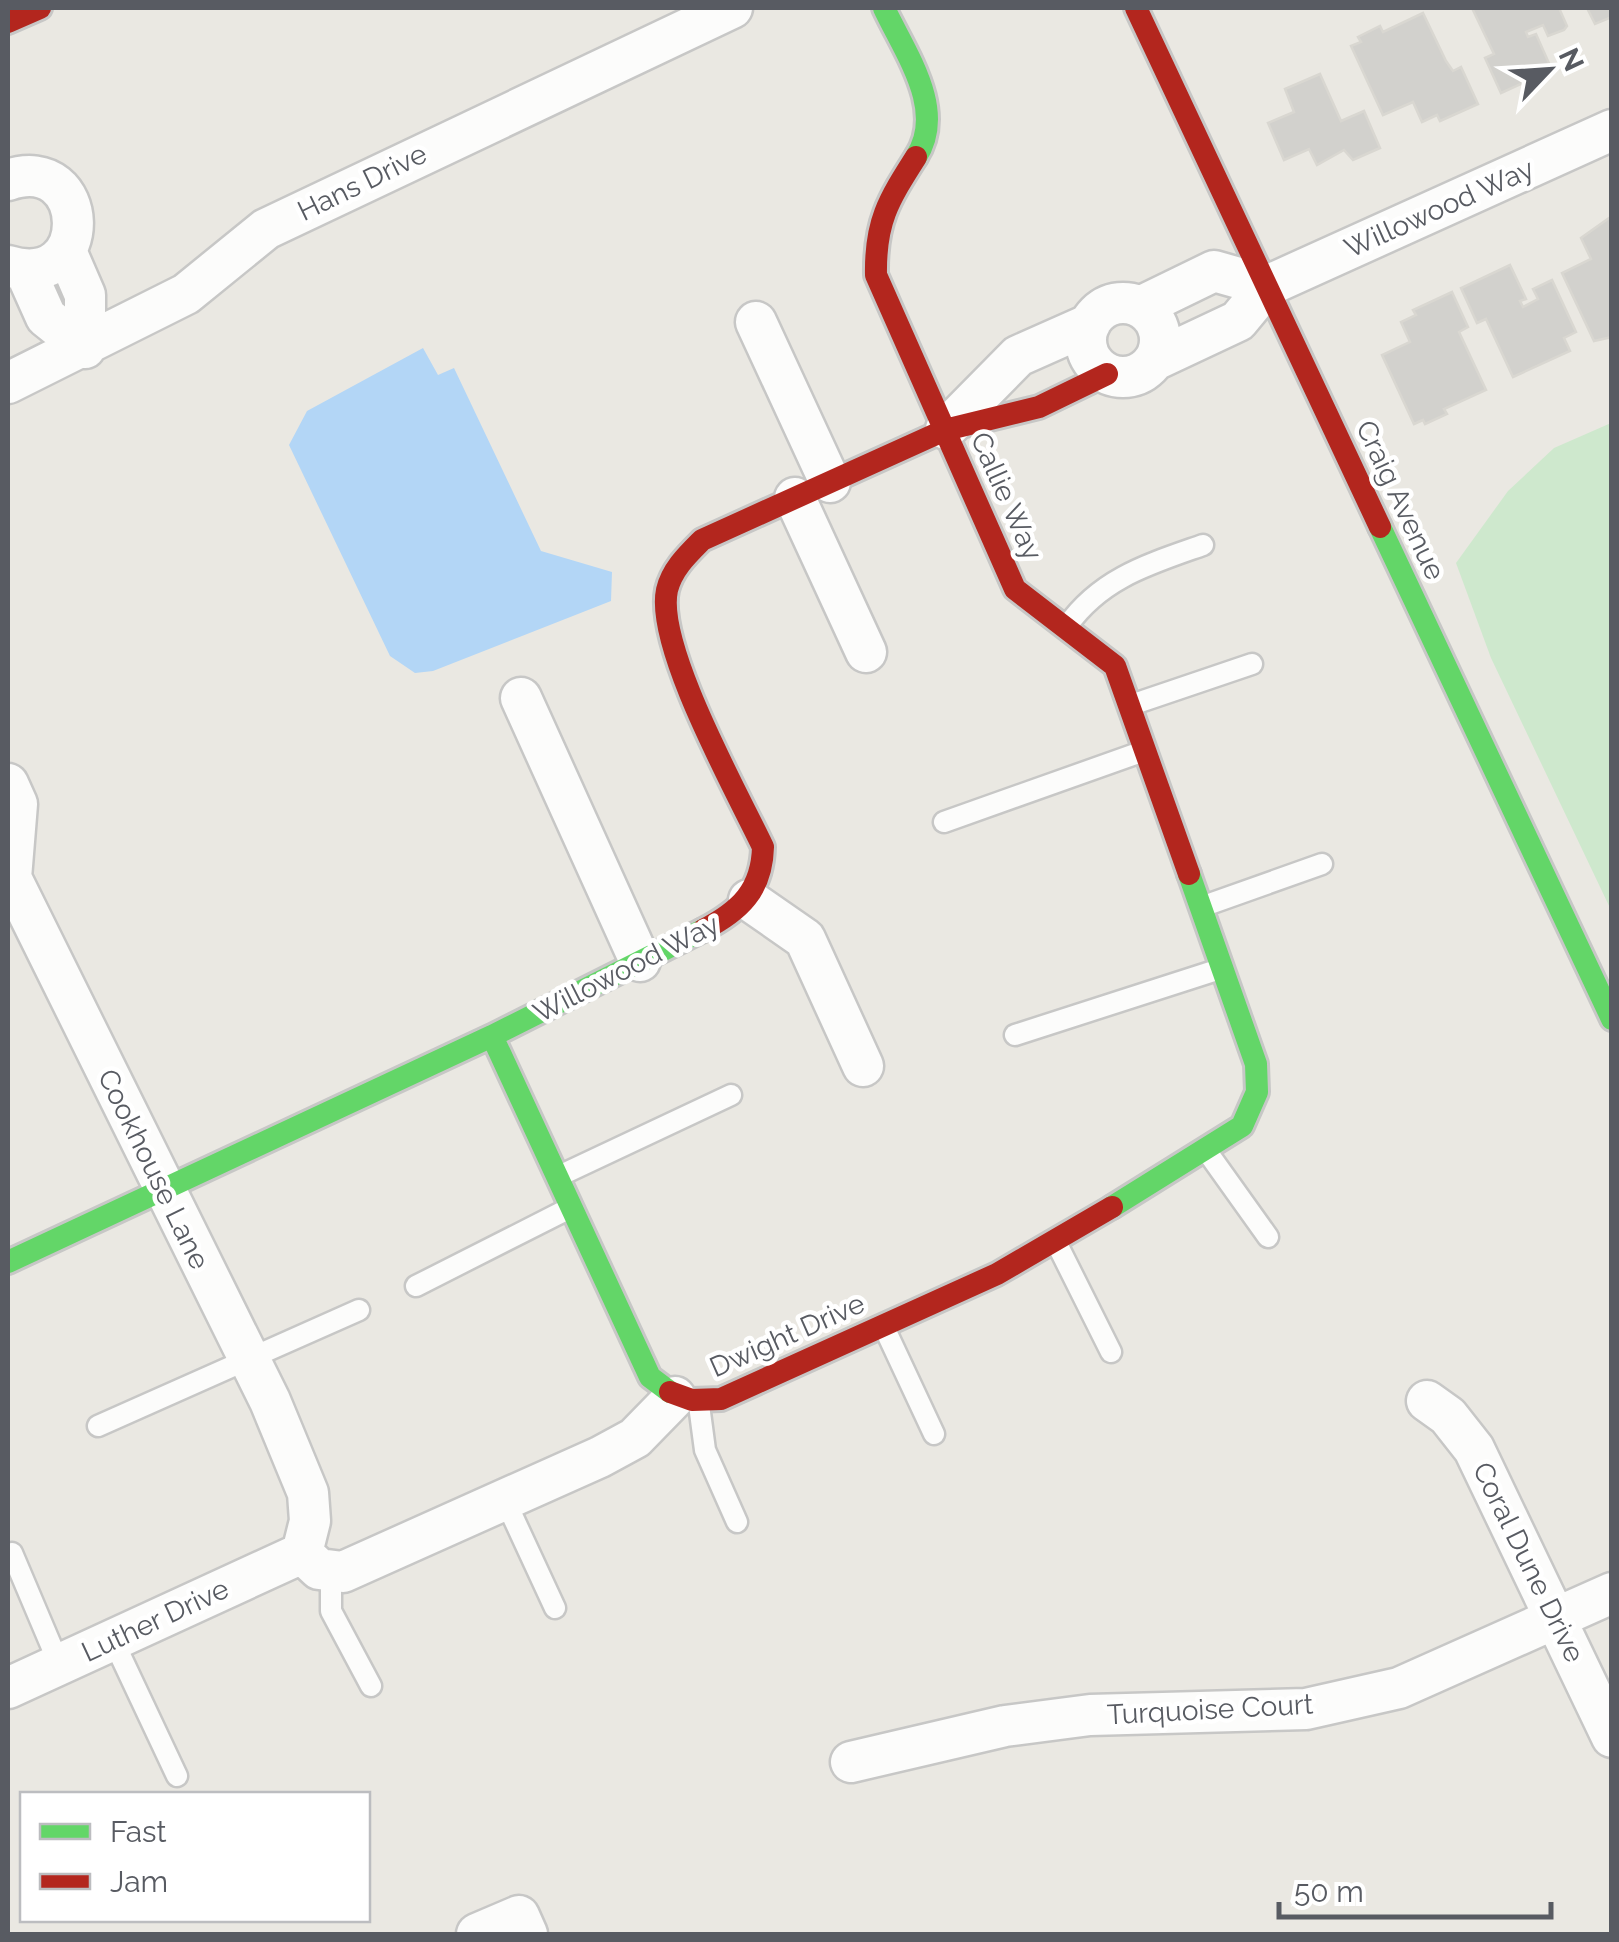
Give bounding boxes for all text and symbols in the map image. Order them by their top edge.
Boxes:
north arrow [1499,20,1599,120]
text: N [1552,43,1591,76]
street label: Hans Drive [292,137,432,228]
street label: Willowood Way [1339,152,1539,265]
street label: Craig Avenue [1349,415,1452,585]
street label: Callie Way [964,427,1049,565]
street label: Willowood Way [528,907,724,1029]
street label: Cookhouse Lane [91,1064,216,1275]
street label: Dwight Drive [705,1287,870,1384]
street label: Coral Dune Drive [1466,1457,1591,1667]
street label: Luther Drive [77,1572,234,1669]
street label: Turquoise Court [1106,1688,1315,1731]
legend [20,1792,370,1922]
text: Fast [110,1814,167,1849]
scale bar [1279,1857,1552,1919]
text: Jam [110,1864,168,1899]
text: 50 m [1294,1874,1364,1909]

